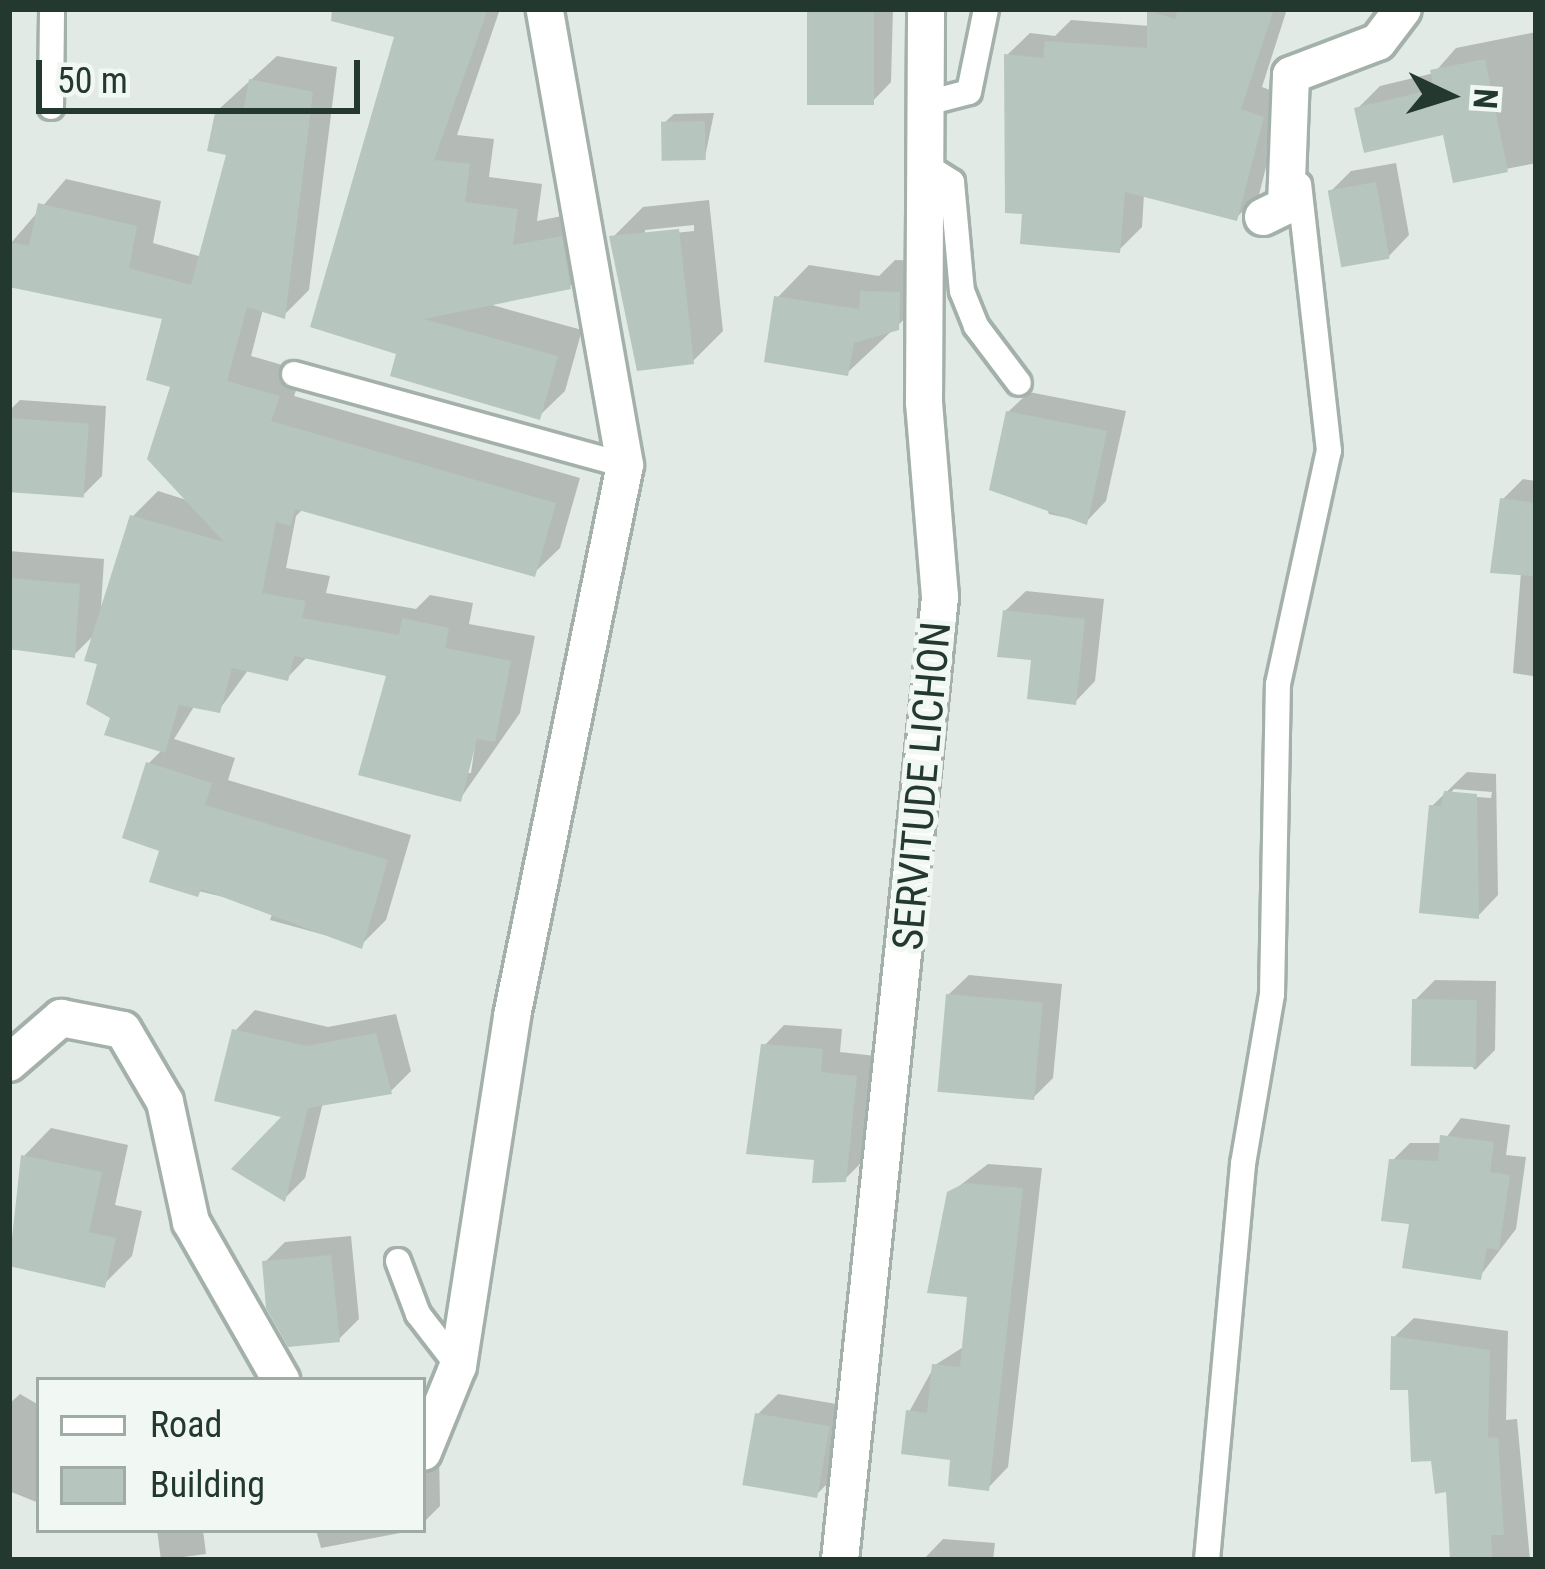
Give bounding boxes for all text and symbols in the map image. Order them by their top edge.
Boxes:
scale bar [42,36,366,110]
north arrow [1389,36,1509,156]
text: 50 m [57,60,128,102]
text: N [1465,87,1506,110]
street label: SERVITUDE LICHON [883,620,961,952]
legend [36,1377,426,1533]
text: Road [150,1404,222,1446]
text: Building [150,1464,265,1506]

